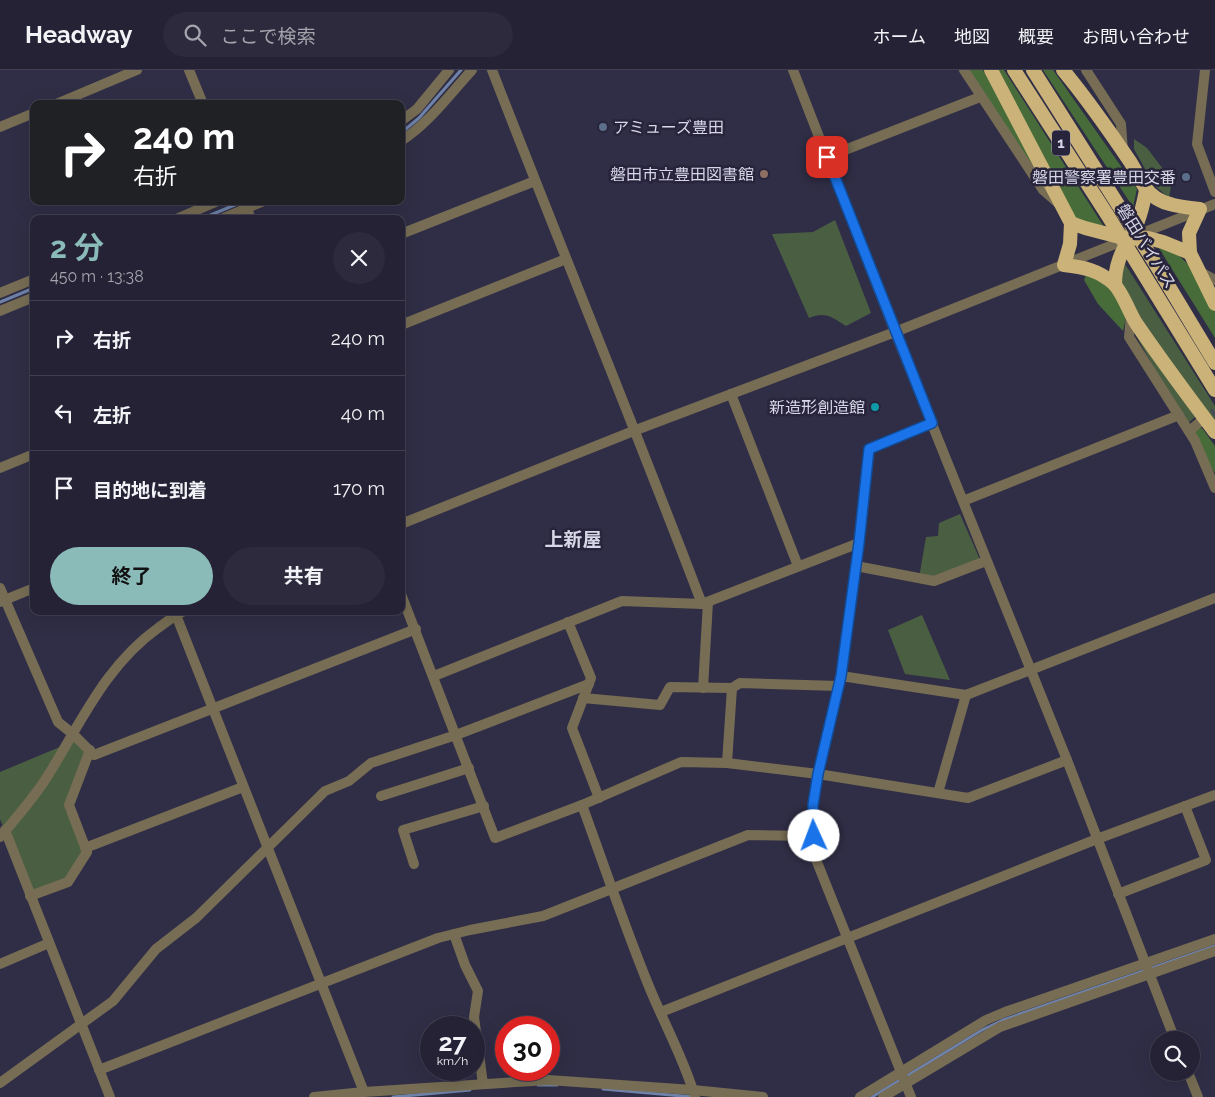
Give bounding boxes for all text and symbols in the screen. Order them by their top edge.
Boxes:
search box [163,12,513,57]
text: Headway [25,20,133,49]
icon: search [181,21,209,49]
text: ここで検索 [221,25,316,47]
text: ホーム [873,26,926,47]
text: 地図 [954,26,990,47]
text: 概要 [1018,26,1054,47]
text: お問い合わせ [1082,26,1190,47]
text: 240 m [133,116,235,157]
place label: アミューズ豊田 [613,118,724,137]
icon: right [50,120,115,185]
marker: アミューズ豊田 [597,121,609,133]
road number: 1 [1052,130,1070,156]
pin [806,136,848,178]
icon: arrive [813,143,841,171]
text: 右折 [133,163,177,189]
place label: 磐田市立豊田図書館 [610,165,754,184]
marker: 磐田市立豊田図書館 [758,168,770,180]
place label: 磐田警察署豊田交番 [1032,168,1176,187]
marker: 磐田警察署豊田交番 [1180,171,1192,183]
street label: 磐田バイパス [1113,201,1180,292]
text: 2 分 [50,230,104,265]
button: close [333,232,385,284]
text: 450 m · 13:38 [50,267,144,286]
icon: right [50,324,78,352]
text: 240 m [331,327,385,349]
text: 右折 [93,329,131,351]
place label: 新造形創造館 [769,398,865,417]
icon: left [50,399,78,427]
marker: 新造形創造館 [869,401,881,413]
text: 40 m [341,402,385,424]
text: 左折 [93,404,131,426]
icon: arrive [50,474,78,502]
text: 170 m [333,477,385,499]
text: 目的地に到着 [93,479,207,501]
district label: 上新屋 [544,528,602,550]
button: 終了 [50,547,213,605]
button: 共有 [223,547,385,605]
position arrow [787,809,839,861]
speed limit sign: 30 [495,1016,560,1081]
text: 27 [438,1027,467,1057]
map controls [1150,1031,1200,1081]
button: search [1150,1031,1200,1081]
text: km/h [437,1054,468,1068]

